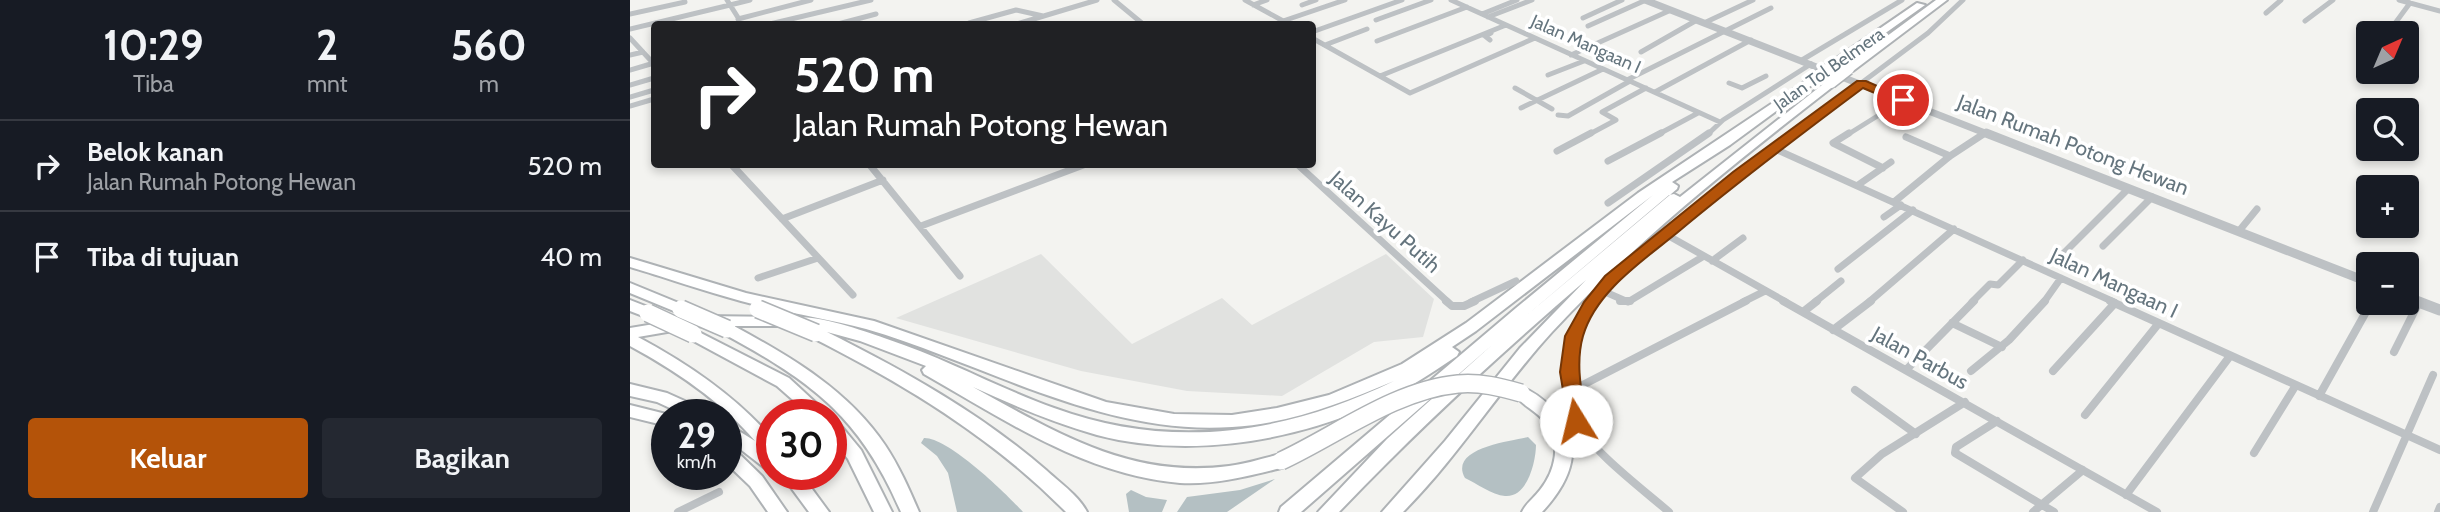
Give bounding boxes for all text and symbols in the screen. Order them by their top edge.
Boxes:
street label: Jalan Mangaan I [1527,10,1644,78]
text: 10:29 [103,19,204,71]
text: 2 [316,19,338,71]
text: 560 [451,19,527,71]
north arrow [2356,21,2418,84]
map controls [2356,21,2419,315]
street label: Jalan Tol Belmera [1769,23,1889,116]
text: 520 m [794,45,934,104]
icon: right [679,49,770,140]
text: Tiba [133,70,174,98]
text: mnt [307,70,348,98]
text: m [479,70,499,98]
pin [1873,70,1933,130]
icon: arrive [1884,81,1922,119]
street label: Jalan Rumah Potong Hewan [1953,88,2192,200]
button: search [2356,98,2419,161]
text: Jalan Rumah Potong Hewan [794,105,1168,144]
text: Belok kanan [87,136,224,168]
icon: right [28,147,66,185]
text: 520 m [528,150,602,182]
street label: Jalan Kayu Putih [1324,165,1446,278]
text: Jalan Rumah Potong Hewan [87,168,356,196]
button: + [2356,175,2419,238]
icon: arrive [28,238,66,276]
text: Tiba di tujuan [87,241,239,273]
text: 40 m [540,241,602,273]
street label: Jalan Mangaan I [2046,242,2182,323]
button: − [2356,252,2419,315]
street label: Jalan Parbus [1867,320,1973,394]
position arrow [1539,384,1613,458]
speed limit sign: 30 [756,399,847,490]
text: 29 [677,414,716,457]
button: Keluar [28,418,308,498]
button: Bagikan [322,418,602,498]
text: km/h [677,451,716,473]

